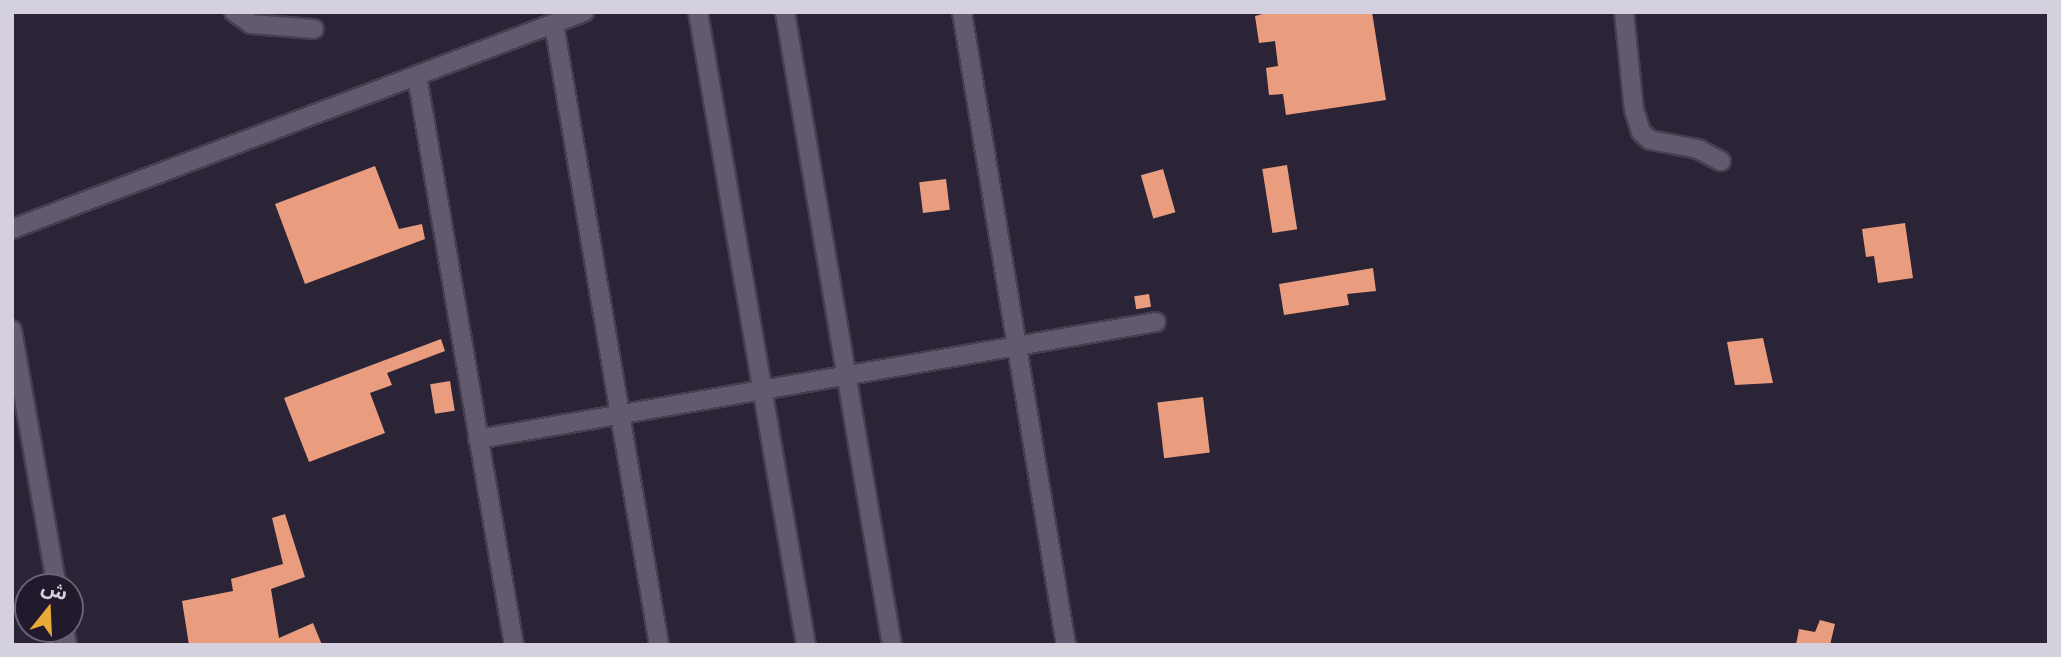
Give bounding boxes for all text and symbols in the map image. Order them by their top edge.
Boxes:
text: ش [38,572,72,607]
north arrow [14,573,84,643]

